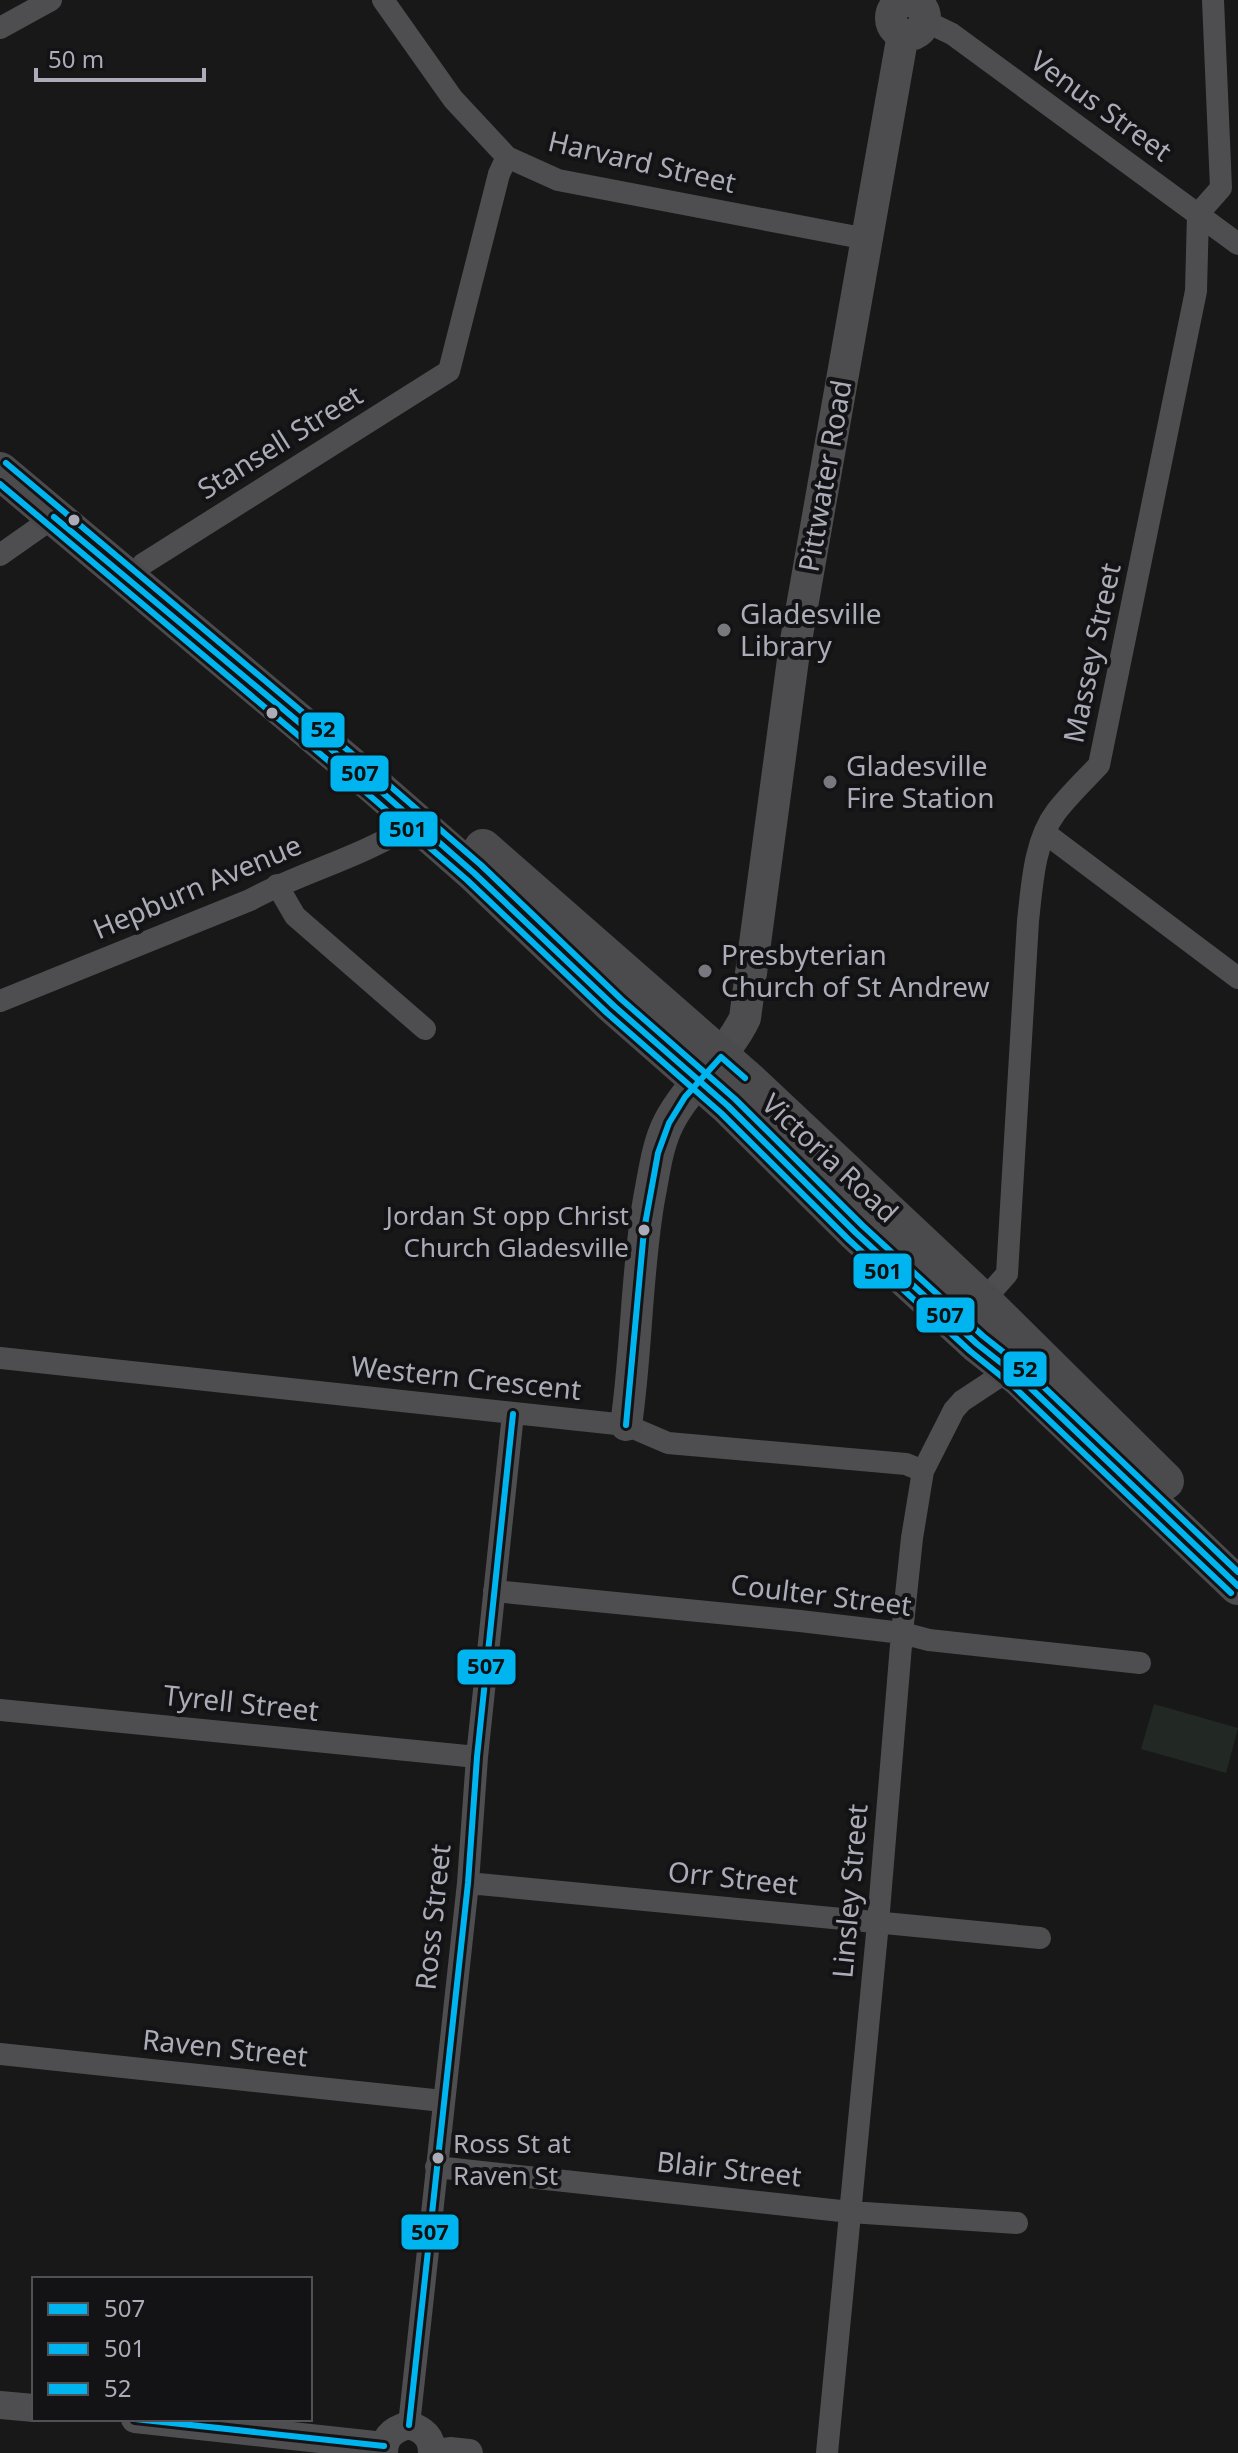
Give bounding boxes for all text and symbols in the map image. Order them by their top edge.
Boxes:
scale bar [36,32,204,82]
street label: Venus Street [1023,41,1180,169]
text: 50 m [48,42,104,75]
street label: Harvard Street [545,121,740,201]
street label: Stansell Street [190,375,369,507]
street label: Pittwater Road [788,377,860,575]
unlabelled marker [66,512,82,528]
street label: Massey Street [1053,559,1129,746]
place label: Gladesville Library [740,594,881,664]
marker: Gladesville Library [715,621,733,639]
unlabelled marker [264,705,280,721]
line badge: 52 [300,711,346,749]
text: 52 [310,713,336,743]
place label: Gladesville Fire Station [846,746,995,816]
line badge: 507 [329,754,390,793]
text: 507 [341,757,379,787]
marker: Gladesville Fire Station [821,773,839,791]
line badge: 501 [378,810,439,848]
text: 501 [389,813,427,843]
street label: Hepburn Avenue [87,825,307,947]
place label: Presbyterian Church of St Andrew [721,935,990,1005]
marker: Presbyterian Church of St Andrew [696,962,714,980]
street label: Victoria Road [754,1084,907,1230]
place label: Jordan St opp Christ Church Gladesville [383,1197,629,1265]
marker: Jordan St opp Christ Church Gladesville [636,1222,652,1238]
line badge: 501 [852,1252,913,1290]
text: 501 [864,1255,902,1285]
line badge: 507 [915,1296,976,1334]
text: 507 [926,1299,964,1329]
street label: Western Crescent [349,1346,583,1408]
line badge: 52 [1002,1350,1048,1388]
text: 52 [1012,1353,1038,1383]
street label: Coulter Street [728,1564,914,1624]
line badge: 507 [456,1648,517,1686]
text: 507 [467,1650,505,1680]
street label: Tyrell Street [162,1675,321,1729]
street label: Linsley Street [822,1802,876,1980]
street label: Ross Street [405,1842,459,1992]
street label: Orr Street [666,1851,800,1903]
street label: Raven Street [141,2019,310,2075]
place label: Ross St at Raven St [453,2125,571,2193]
street label: Blair Street [655,2142,803,2195]
marker: Ross St at Raven St [430,2150,446,2166]
line badge: 507 [400,2213,460,2251]
text: 507 [411,2216,449,2246]
legend [32,2277,312,2421]
text: 507 [104,2291,145,2324]
text: 501 [104,2331,145,2364]
text: 52 [104,2371,131,2404]

